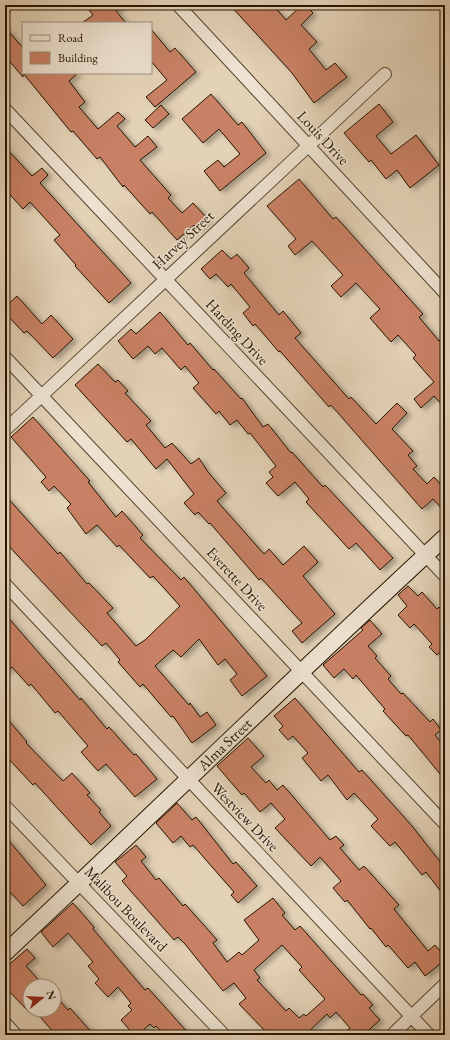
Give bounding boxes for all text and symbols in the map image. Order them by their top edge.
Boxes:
legend [22,22,152,74]
text: Road [58,30,84,46]
text: Building [58,50,99,66]
street label: Louis Drive [293,106,353,169]
street label: Harvey Street [148,206,218,273]
street label: Harding Drive [202,294,273,369]
street label: Everette Drive [203,542,272,615]
street label: Alma Street [193,714,256,775]
street label: Westview Drive [208,778,283,855]
street label: Malibou Boulevard [81,862,172,955]
north arrow [22,978,62,1018]
text: N [43,989,60,1001]

